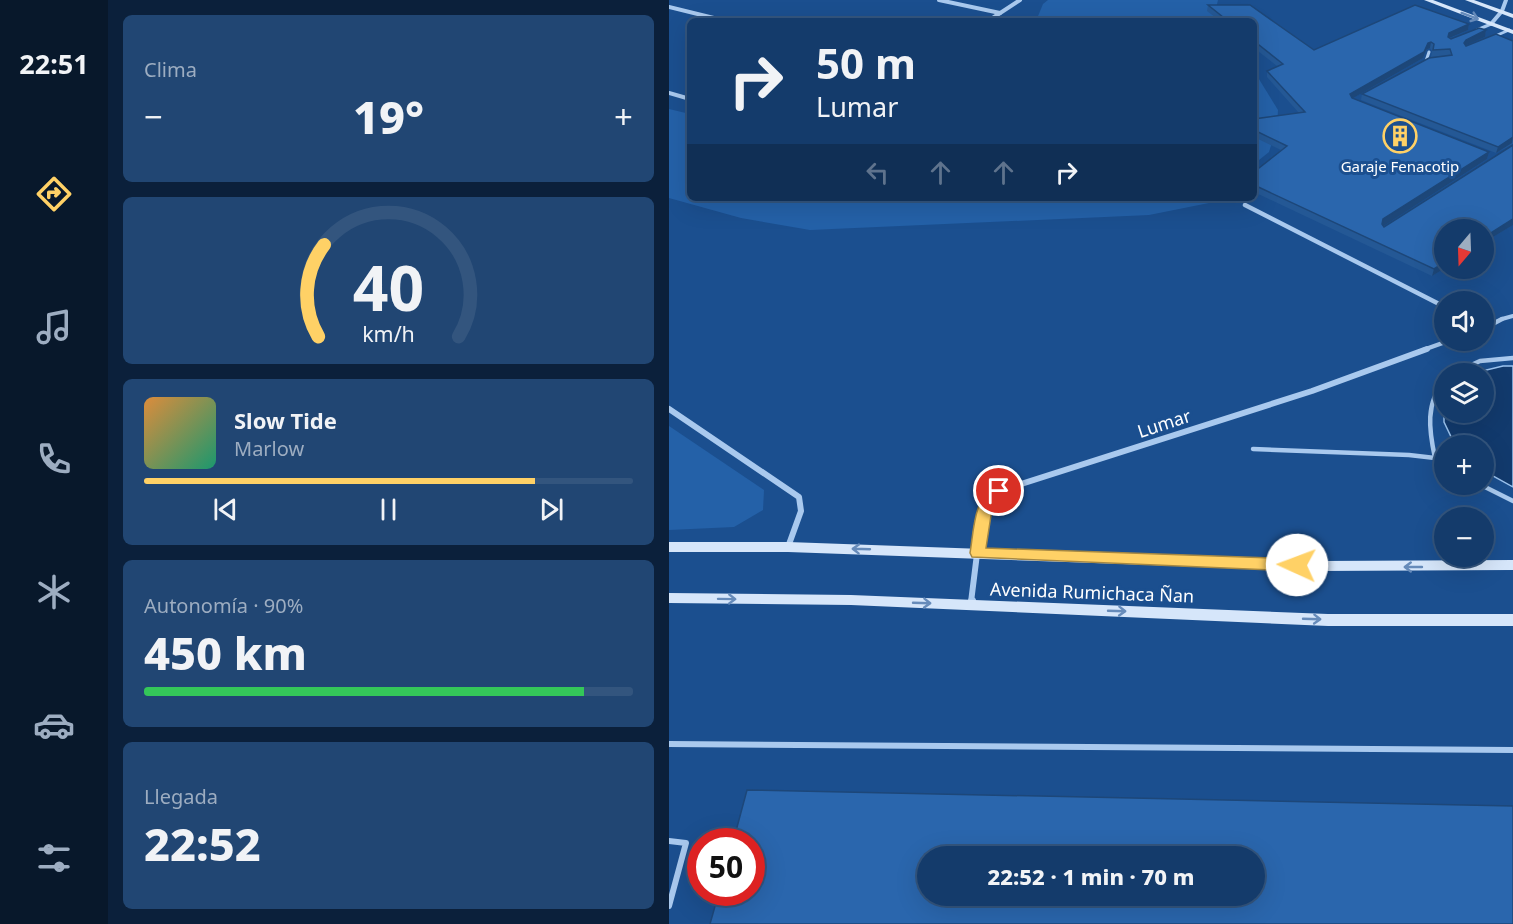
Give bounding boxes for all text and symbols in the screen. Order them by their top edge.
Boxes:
one-way arrow [1460,11,1479,22]
text: 50 m [816,34,916,91]
icon: right [717,42,795,120]
text: 22:51 [19,45,89,82]
text: Clima [144,56,197,83]
text: 19° [353,86,424,147]
text: Lumar [816,88,898,125]
text: − [144,94,163,139]
text: + [614,94,633,139]
building icon: Garaje Fenacotip [1382,118,1418,154]
icon: left [861,156,894,189]
icon: ahead [924,156,957,189]
icon: ahead [987,156,1020,189]
icon: right [1050,156,1083,189]
place label: Garaje Fenacotip [1341,156,1459,176]
icon: directions [33,173,75,215]
north arrow [1434,219,1494,279]
map controls [1434,219,1494,567]
text: 40 [353,244,424,329]
button: sound [1434,291,1494,351]
icon: music [33,306,75,348]
text: km/h [362,320,415,349]
button: layers [1434,363,1494,423]
street label: Lumar [1134,403,1194,443]
text: Slow Tide [234,405,337,435]
text: Marlow [234,435,304,462]
button: + [1434,435,1494,495]
icon: phone [33,438,75,480]
pin [973,465,1024,516]
icon: arrive [982,474,1015,507]
icon: previous [209,493,242,526]
icon: pause [372,493,405,526]
icon: next [535,493,568,526]
button: − [1434,507,1494,567]
position arrow [1265,533,1329,597]
one-way arrow [851,544,871,555]
one-way arrow [1403,561,1423,573]
icon: climate [33,571,75,613]
street label: Avenida Rumichaca Ñan [989,576,1195,608]
text: Autonomía · 90% [144,592,303,619]
one-way arrow [717,593,737,605]
one-way arrow [912,598,932,609]
one-way arrow [1107,605,1127,616]
one-way arrow [1302,613,1322,624]
text: 450 km [144,622,307,683]
icon: car [33,704,75,746]
text: Llegada [144,783,218,810]
text: 22:52 [144,813,261,874]
speed limit sign: 50 [687,828,765,906]
icon: filters [33,837,75,879]
text: 22:52 · 1 min · 70 m [988,861,1194,891]

